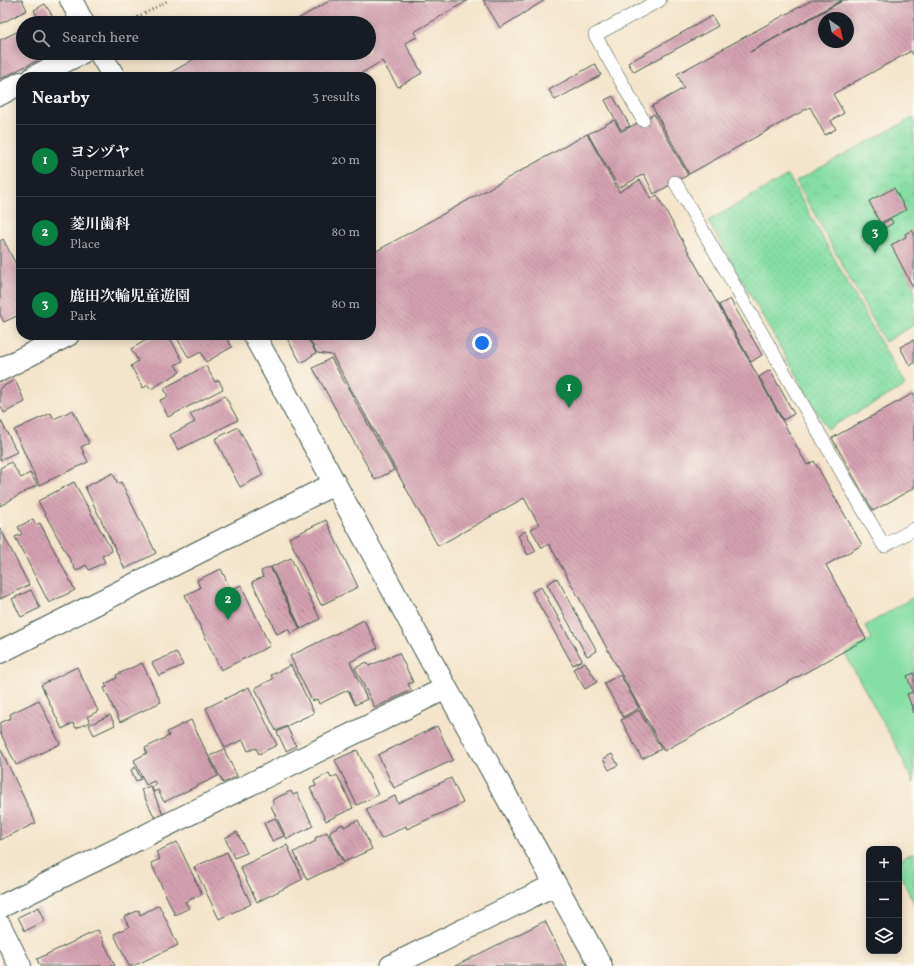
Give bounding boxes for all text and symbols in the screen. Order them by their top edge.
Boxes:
north arrow [818,12,854,48]
search box [16,16,376,60]
icon: search [30,27,52,49]
text: Search here [62,28,139,49]
text: Nearby [32,87,90,110]
text: 3 results [312,89,360,107]
text: ヨシヅヤ [70,143,130,164]
text: 1 [42,152,48,170]
text: 20 m [331,152,360,170]
text: Supermarket [70,164,145,182]
text: 菱川歯科 [70,215,130,236]
pin: 3 [862,220,888,253]
text: 2 [42,224,48,242]
text: 80 m [331,224,360,242]
text: Place [70,236,100,254]
text: 鹿田次輪児童遊園 [70,287,190,308]
text: 3 [42,296,48,314]
text: 80 m [331,296,360,314]
text: Park [70,308,97,326]
your location [472,333,492,353]
pin: 1 [556,375,582,408]
pin: 2 [215,587,241,620]
map controls [866,846,902,954]
button: + [866,846,902,882]
button: − [866,882,902,918]
button: layers [866,918,902,954]

